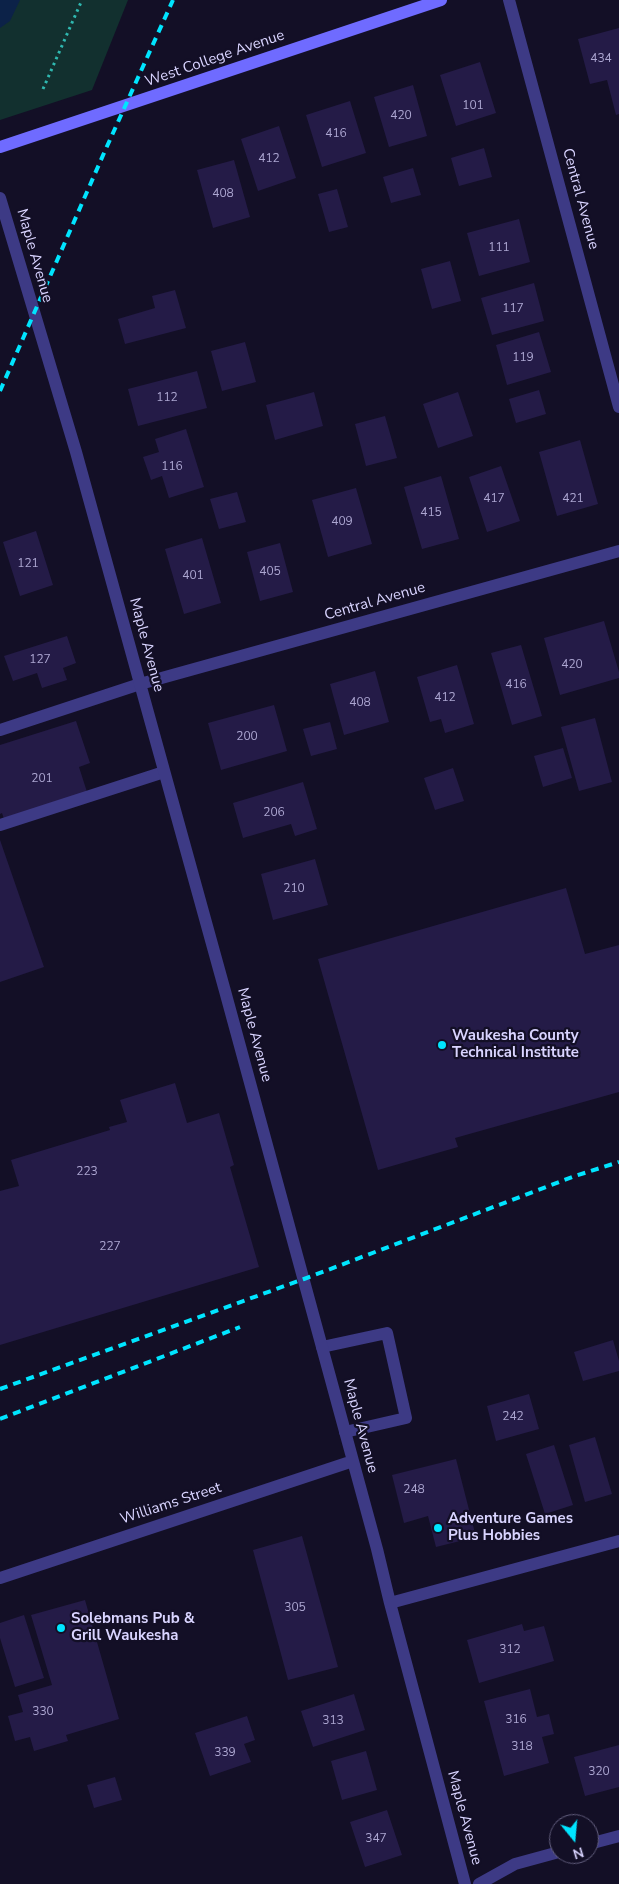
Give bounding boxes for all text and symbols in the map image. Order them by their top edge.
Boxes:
street label: West College Avenue [143,27,287,91]
house number: 434 [590,52,612,66]
house number: 101 [462,99,484,113]
house number: 420 [390,109,412,123]
house number: 416 [325,127,347,141]
street label: Central Avenue [558,146,602,252]
house number: 412 [258,152,280,166]
house number: 408 [212,187,234,201]
street label: Maple Avenue [12,207,56,305]
house number: 111 [488,241,510,255]
house number: 117 [502,302,524,316]
house number: 119 [512,351,534,365]
house number: 112 [156,391,178,405]
house number: 116 [161,460,183,474]
house number: 417 [483,492,505,506]
house number: 421 [562,492,584,506]
house number: 415 [420,506,442,520]
house number: 409 [331,515,353,529]
house number: 121 [17,557,39,571]
house number: 405 [259,565,281,579]
house number: 401 [182,569,204,583]
street label: Central Avenue [323,579,427,625]
street label: Maple Avenue [125,596,167,694]
house number: 127 [29,653,51,667]
house number: 420 [561,658,583,672]
house number: 416 [505,678,527,692]
house number: 412 [434,691,456,705]
house number: 408 [349,696,371,710]
house number: 200 [236,730,258,744]
house number: 201 [31,772,53,786]
house number: 206 [263,806,285,820]
house number: 210 [283,882,305,896]
street label: Maple Avenue [233,986,275,1084]
place label: Waukesha County Technical Institute [452,1027,579,1062]
marker: Waukesha County Technical Institute [436,1039,448,1051]
house number: 223 [76,1165,98,1179]
house number: 227 [99,1240,121,1254]
street label: Maple Avenue [339,1377,381,1475]
house number: 242 [502,1410,524,1424]
street label: Williams Street [118,1479,224,1529]
house number: 248 [403,1483,425,1497]
place label: Adventure Games Plus Hobbies [448,1510,573,1545]
marker: Adventure Games Plus Hobbies [432,1522,444,1534]
house number: 305 [284,1601,306,1615]
place label: Solebmans Pub & Grill Waukesha [71,1610,195,1645]
marker: Solebmans Pub & Grill Waukesha [55,1622,67,1634]
house number: 312 [499,1643,521,1657]
house number: 330 [32,1705,54,1719]
house number: 316 [505,1713,527,1727]
house number: 313 [322,1714,344,1728]
house number: 318 [511,1740,533,1754]
house number: 339 [214,1746,236,1760]
house number: 320 [588,1765,610,1779]
street label: Maple Avenue [443,1769,485,1867]
north arrow [549,1814,599,1864]
house number: 347 [365,1832,387,1846]
text: N [570,1842,586,1863]

